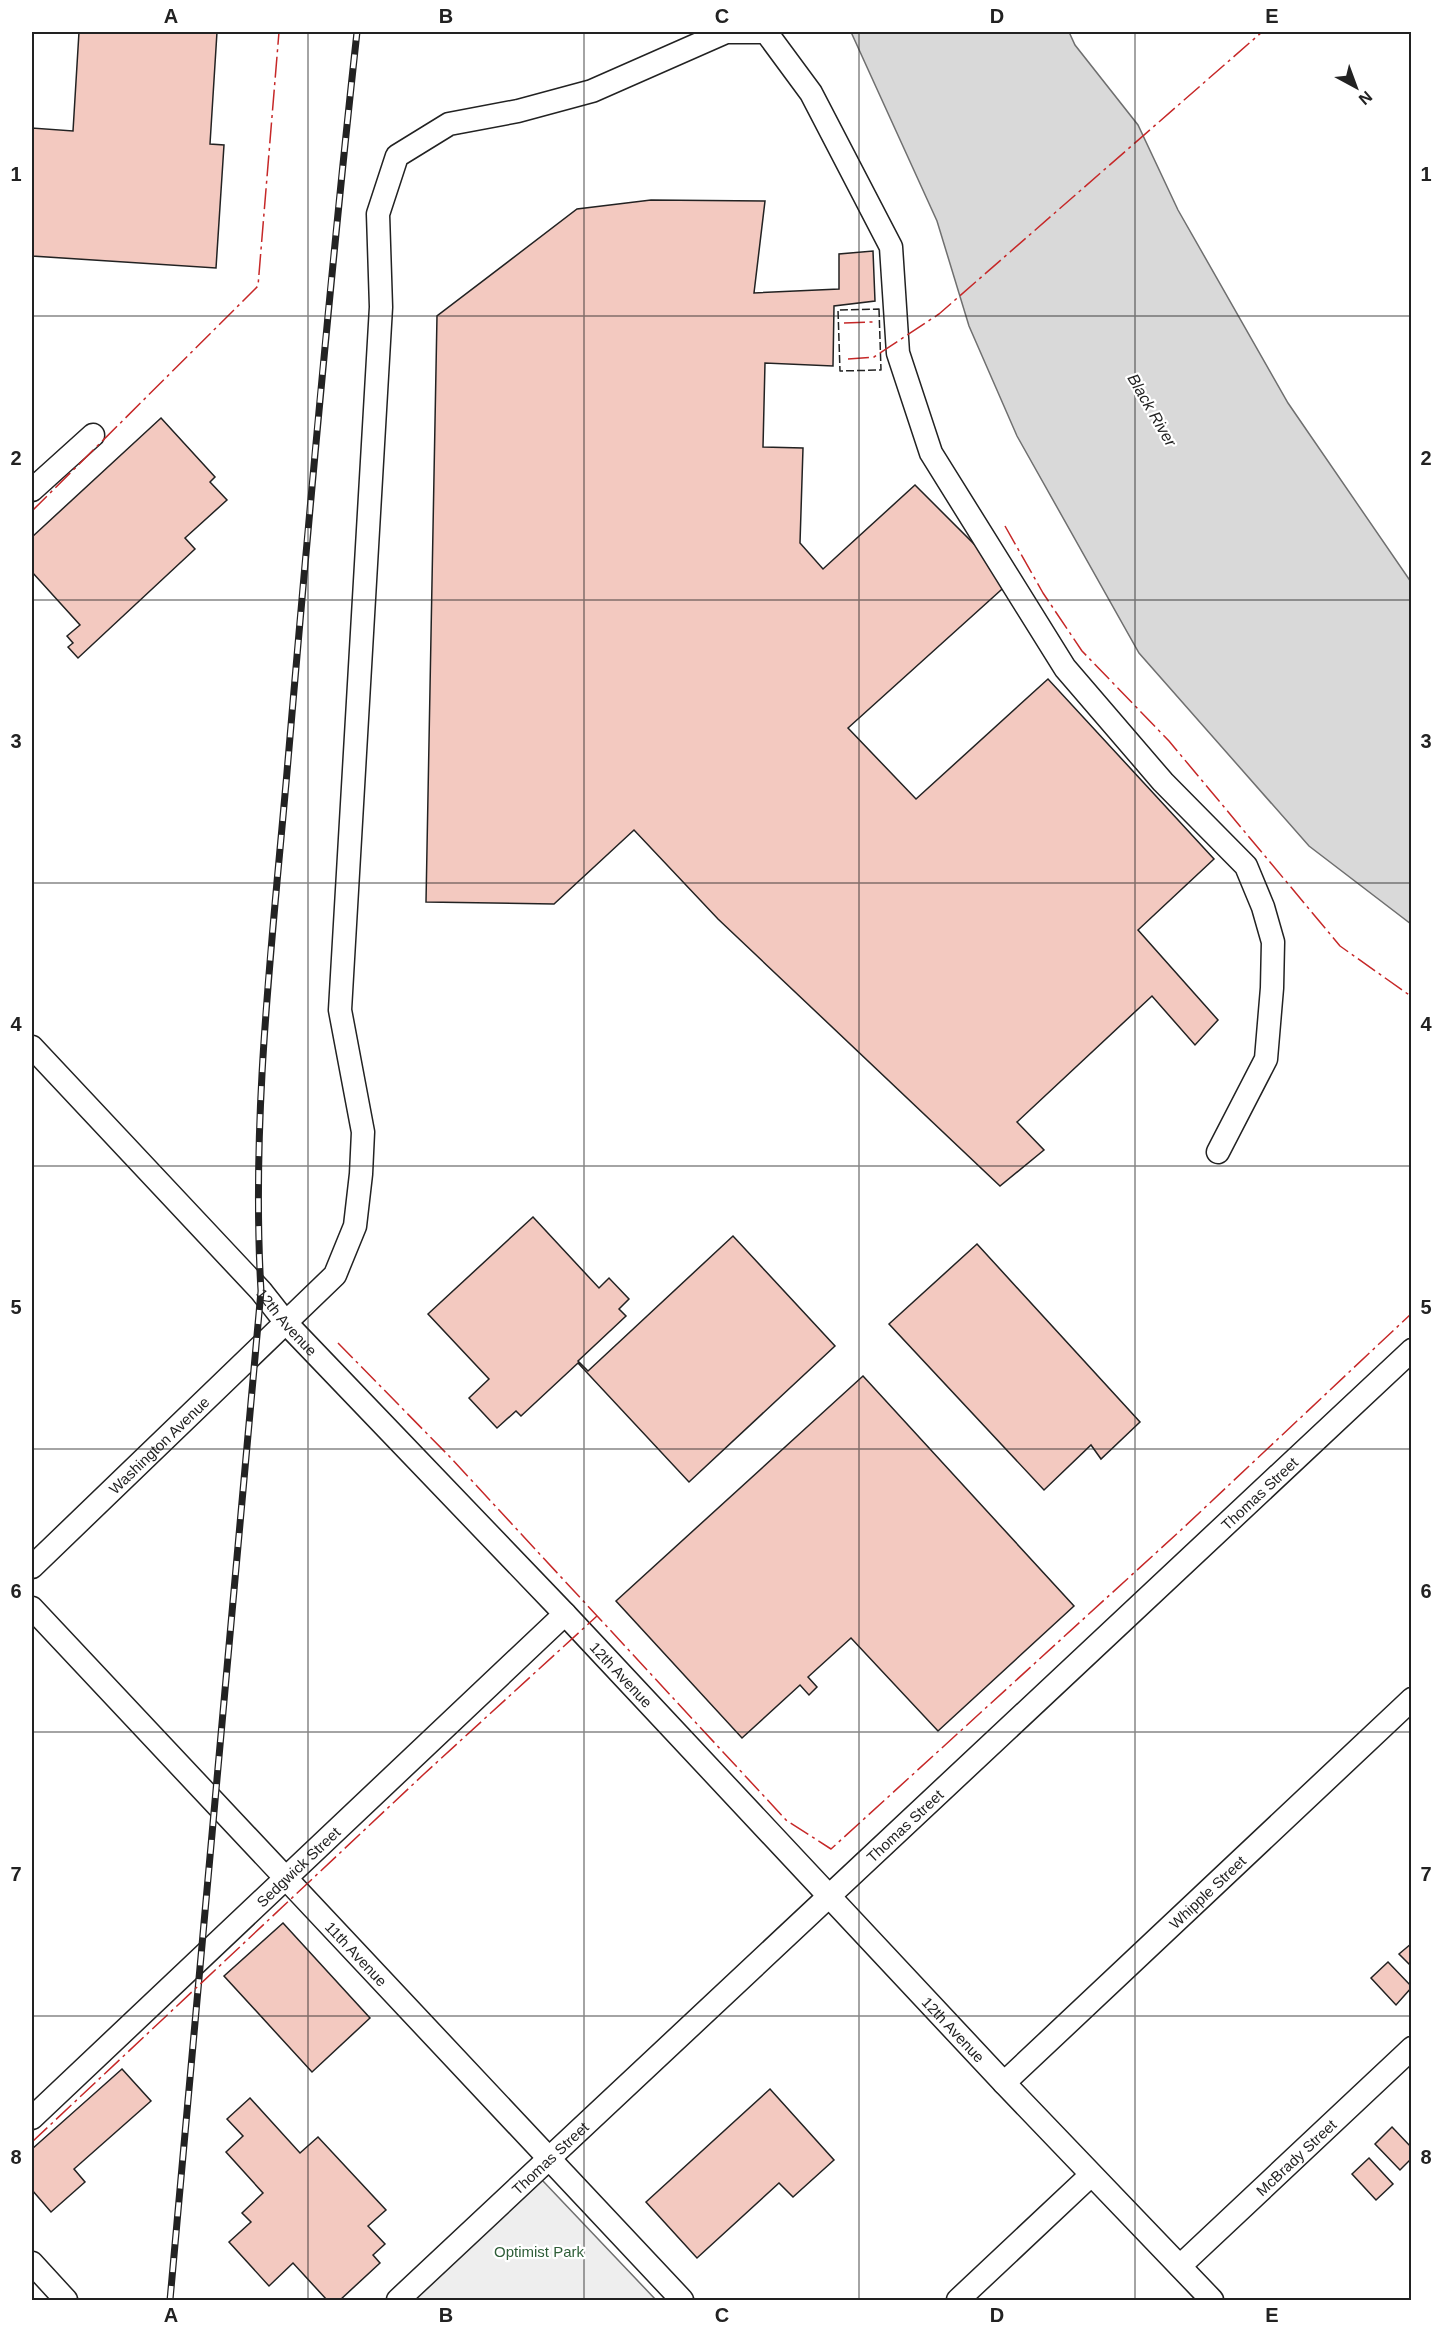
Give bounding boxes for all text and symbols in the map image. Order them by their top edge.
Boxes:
text: A [164,5,178,27]
text: B [439,5,453,27]
text: C [715,5,729,27]
text: D [990,5,1004,27]
text: E [1265,5,1279,27]
north arrow [1326,57,1386,117]
text: N [1356,88,1375,108]
text: 1 [10,163,22,185]
text: 1 [1420,163,1432,185]
water label: Black River [1124,371,1180,450]
text: 2 [10,447,22,469]
text: 2 [1420,447,1432,469]
text: 3 [10,730,22,752]
text: 3 [1420,730,1432,752]
text: 4 [10,1013,22,1035]
text: 4 [1420,1013,1432,1035]
street label: 12th Avenue [254,1285,321,1359]
text: 5 [10,1296,22,1318]
text: 5 [1420,1296,1432,1318]
street label: Washington Avenue [105,1393,212,1497]
street label: Thomas Street [1217,1453,1301,1533]
text: 6 [10,1580,22,1602]
text: 6 [1420,1580,1432,1602]
street label: 12th Avenue [587,1638,656,1710]
street label: Thomas Street [863,1785,947,1865]
street label: Sedgwick Street [253,1823,344,1910]
street label: Whipple Street [1165,1851,1249,1932]
text: 7 [10,1863,22,1885]
text: 7 [1420,1863,1432,1885]
street label: 11th Avenue [322,1918,391,1989]
street label: 12th Avenue [919,1993,988,2065]
street label: McBrady Street [1252,2115,1340,2199]
street label: Thomas Street [508,2117,592,2198]
text: 8 [10,2146,22,2168]
text: 8 [1420,2146,1432,2168]
park label: Optimist Park [494,2243,585,2260]
text: A [164,2304,178,2326]
text: B [439,2304,453,2326]
text: C [715,2304,729,2326]
text: D [990,2304,1004,2326]
text: E [1265,2304,1279,2326]

